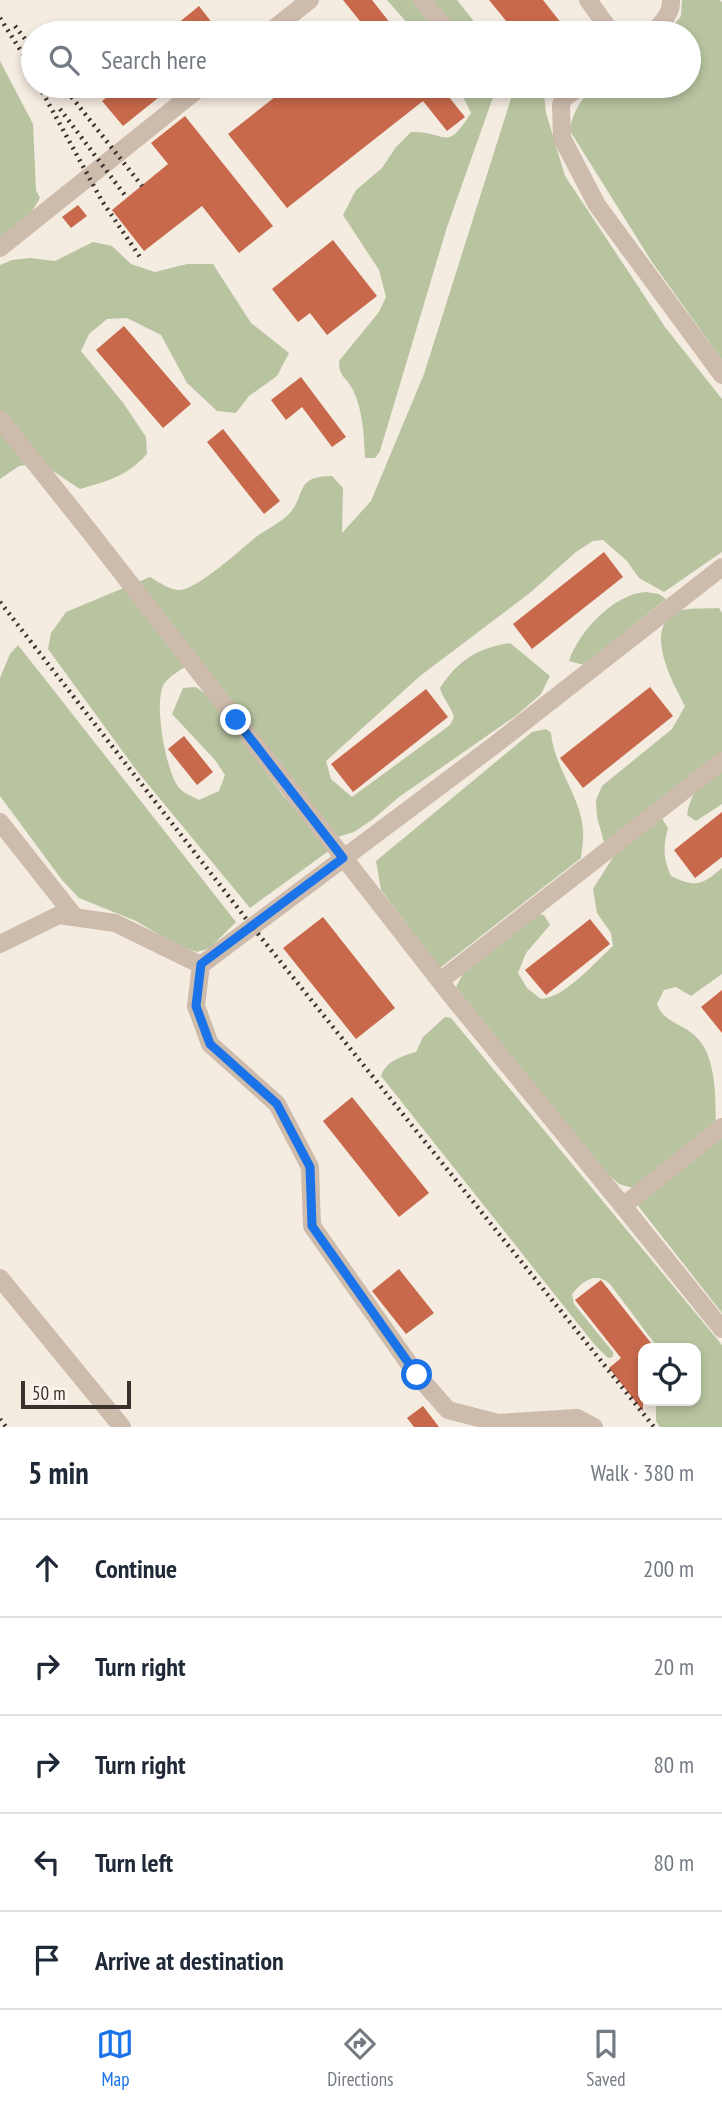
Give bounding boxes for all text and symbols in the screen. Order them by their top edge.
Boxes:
search box [21,21,701,98]
icon: search [45,41,83,79]
text: Search here [101,43,207,76]
route end [220,704,251,735]
map controls [638,1343,701,1406]
button: locate [638,1343,701,1406]
route start [401,1359,432,1390]
scale bar [21,1378,131,1410]
text: 50 m [32,1381,66,1405]
text: 5 min [28,1453,89,1492]
text: Walk · 380 m [591,1458,694,1487]
icon: ahead [28,1549,66,1587]
text: Continue [95,1552,177,1585]
text: 200 m [643,1554,694,1583]
icon: right [28,1647,66,1685]
text: Turn right [95,1650,186,1683]
text: 20 m [653,1652,694,1681]
icon: right [28,1745,66,1783]
text: Turn right [95,1748,186,1781]
text: 80 m [653,1750,694,1779]
icon: left [28,1843,66,1881]
text: Turn left [95,1846,173,1879]
text: 80 m [653,1848,694,1877]
icon: arrive [28,1941,66,1979]
text: Arrive at destination [95,1944,284,1977]
tab: Map [96,2025,134,2091]
tab: Directions [327,2025,393,2091]
tab: Saved [586,2025,626,2091]

